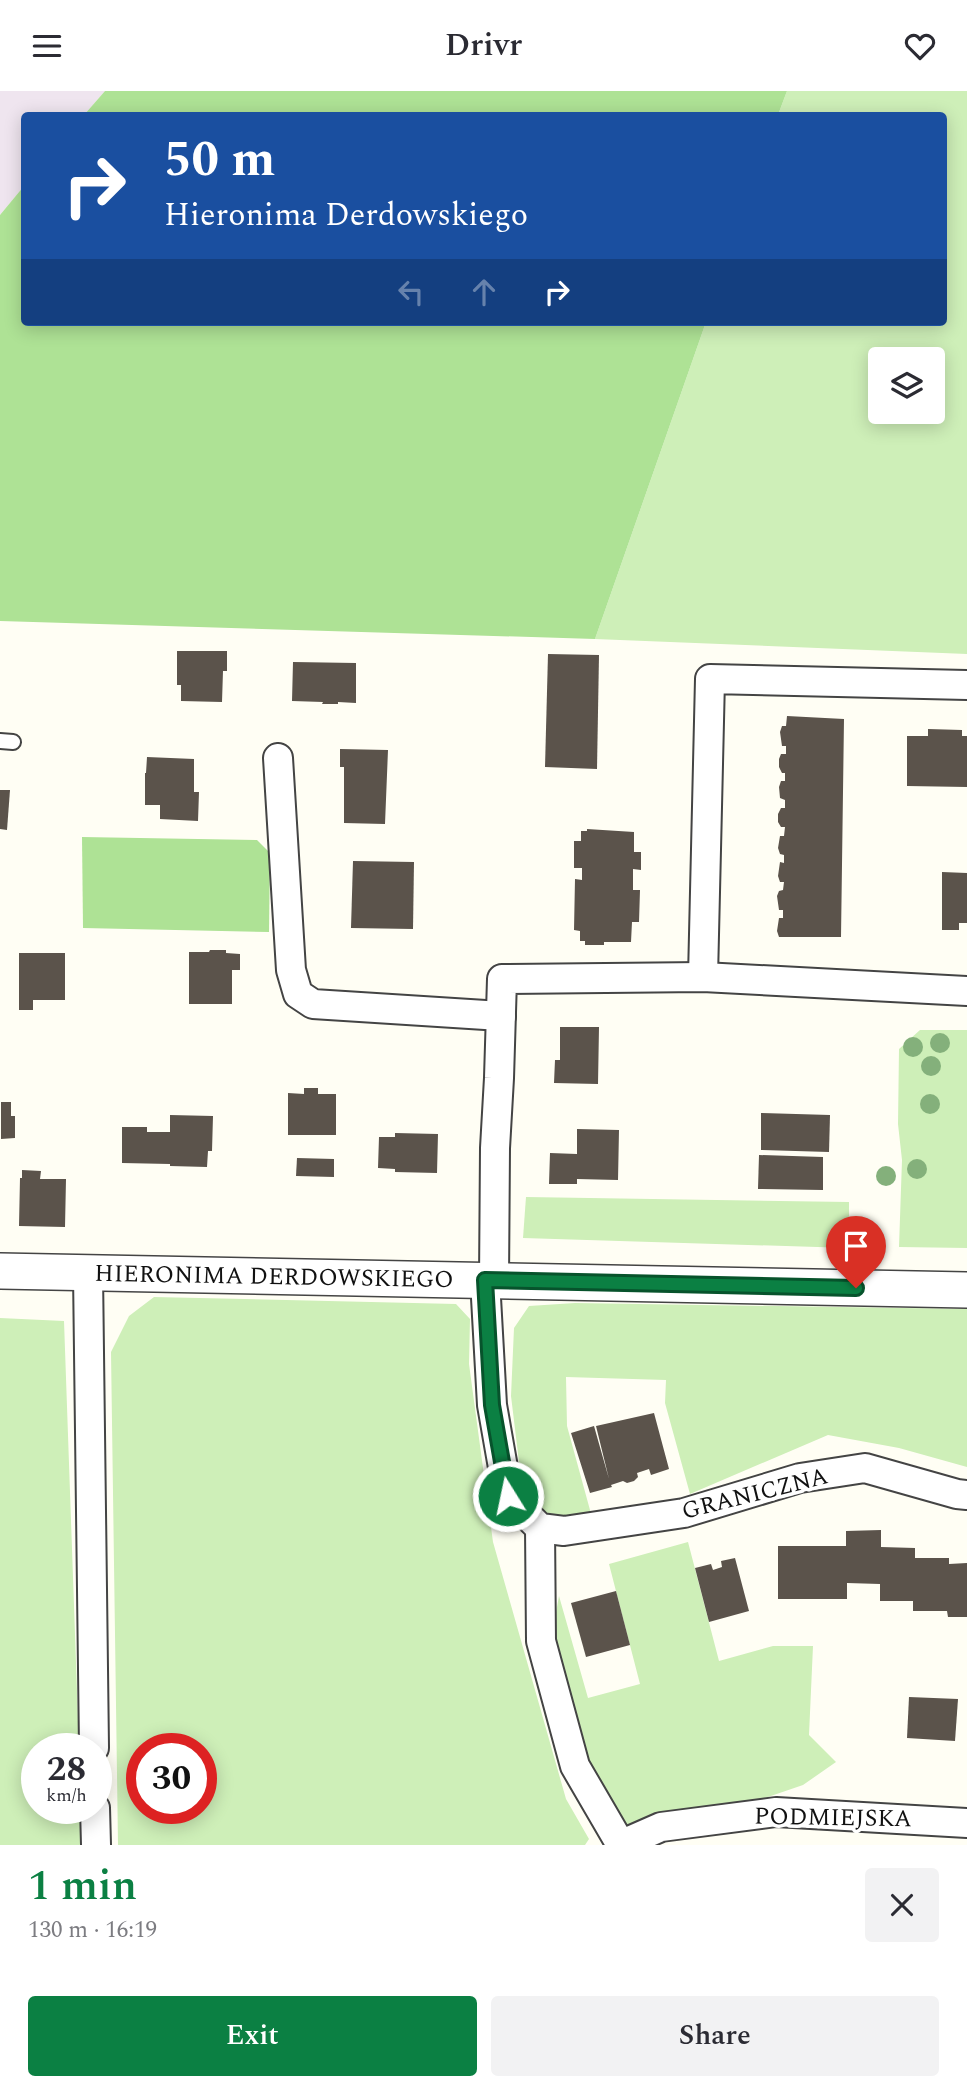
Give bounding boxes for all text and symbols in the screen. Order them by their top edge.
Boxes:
text: Drivr [445,21,522,70]
icon: menu [28,27,66,65]
icon: heart [901,27,939,65]
text: 50 m [164,123,275,198]
icon: right [49,140,140,231]
text: Hieronima Derdowskiego [164,191,528,240]
icon: left [392,273,430,311]
icon: ahead [465,273,503,311]
icon: right [538,273,576,311]
map controls [868,347,945,424]
button: layers [868,347,945,424]
pin [826,1216,886,1288]
icon: arrive [837,1227,875,1265]
street label: HIERONIMA DERDOWSKIEGO [94,1256,454,1298]
street label: GRANICZNA [678,1458,832,1530]
position arrow [471,1459,545,1533]
speed limit sign: 30 [126,1733,217,1824]
text: 28 [47,1743,86,1796]
text: km/h [46,1782,87,1809]
street label: PODMIEJSKA [754,1799,912,1837]
text: 1 min [28,1855,137,1918]
button: close [865,1868,939,1942]
text: 130 m · 16:19 [28,1913,157,1948]
button: Exit [28,1996,477,2076]
button: Share [491,1996,939,2076]

